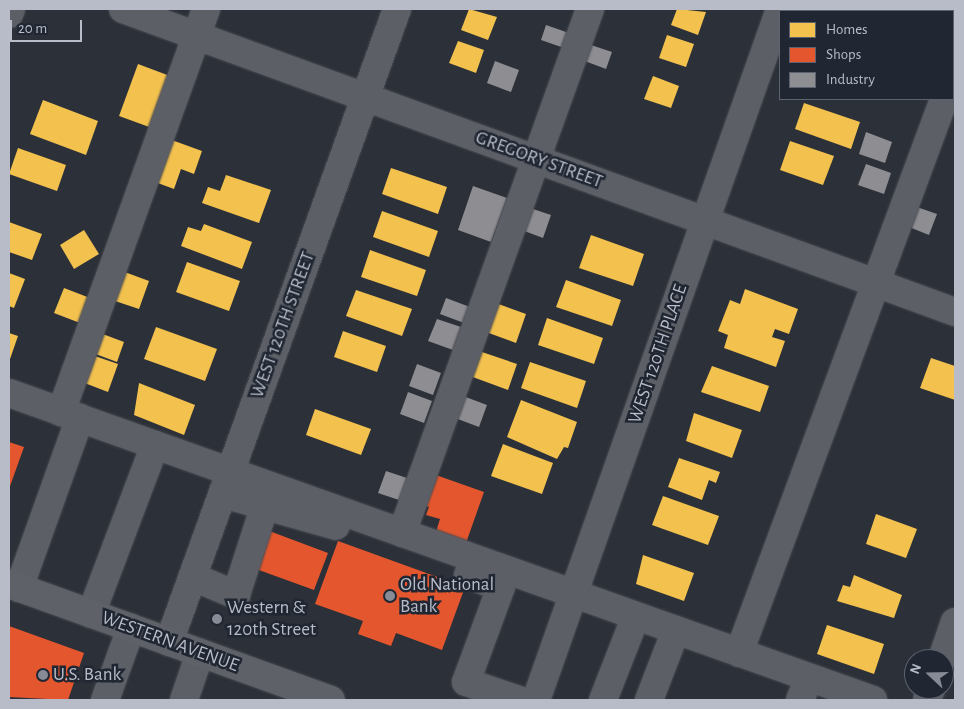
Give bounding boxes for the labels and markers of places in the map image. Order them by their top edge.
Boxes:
place label: Old National Bank [400,574,494,618]
marker: Old National Bank [384,590,396,602]
place label: Western & 120th Street [227,597,316,641]
marker: Western & 120th Street [211,613,223,625]
place label: U.S. Bank [53,664,121,686]
marker: U.S. Bank [37,669,49,681]

